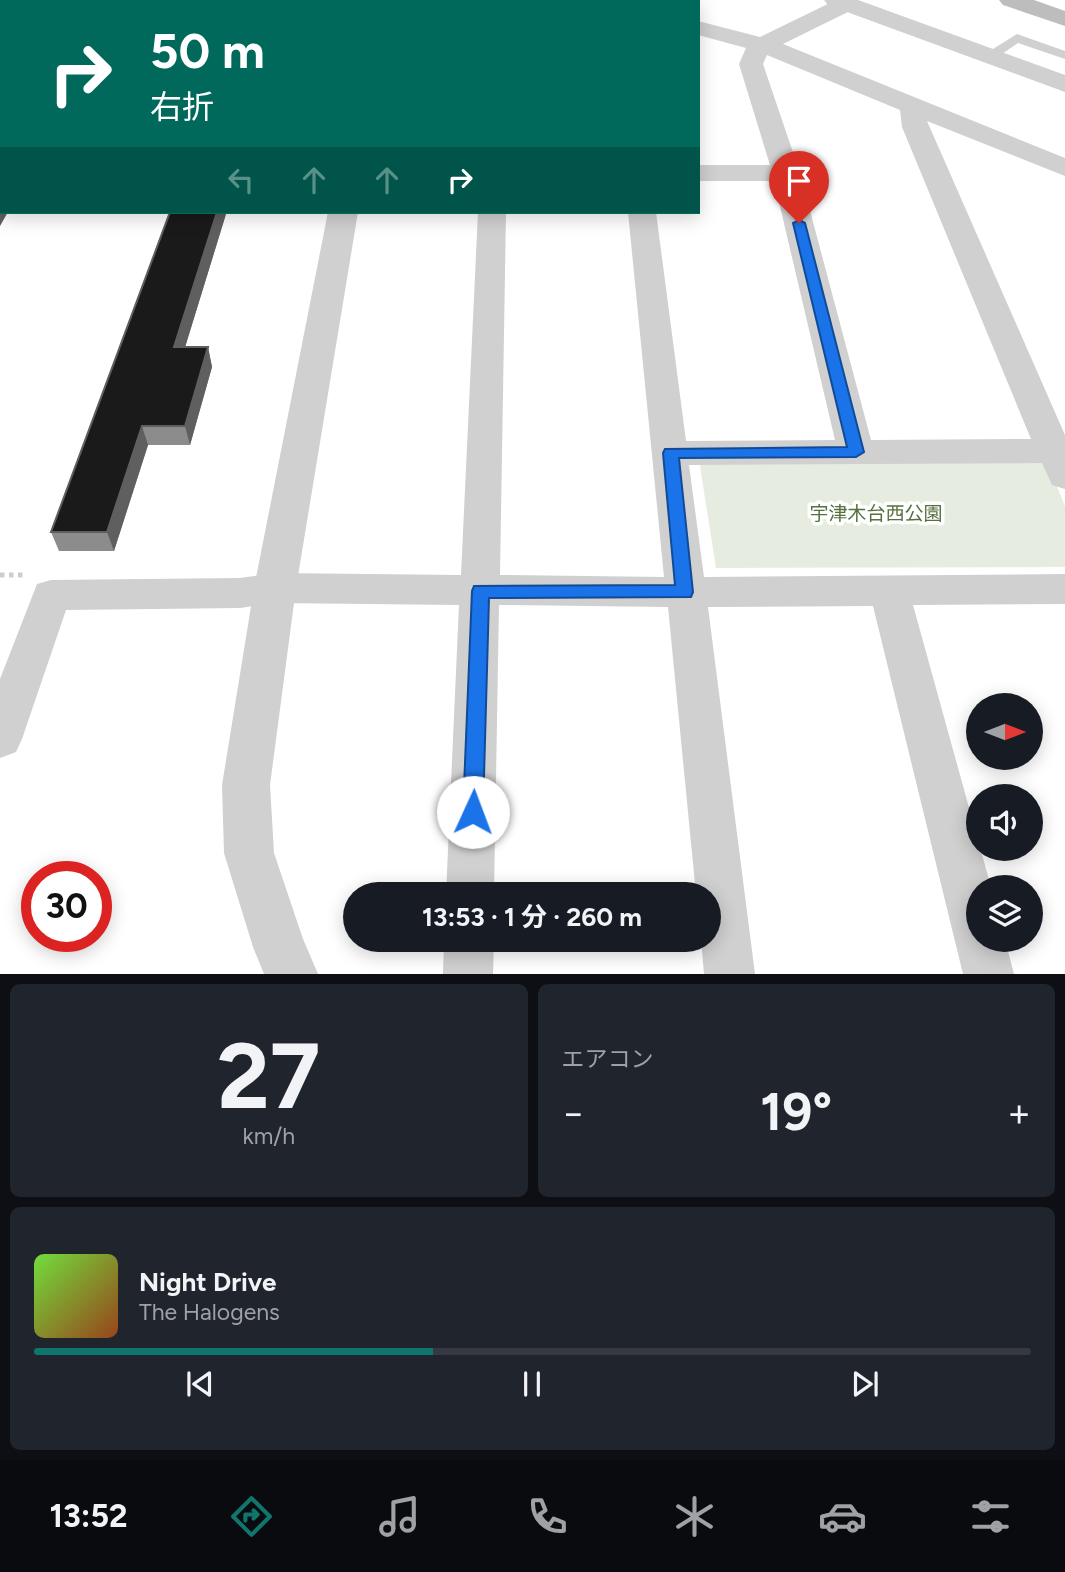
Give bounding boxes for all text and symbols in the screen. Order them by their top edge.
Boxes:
text: 50 m [150,21,265,80]
icon: right [35,28,126,119]
text: 右折 [150,88,214,126]
pin [769,151,829,223]
icon: left [222,161,260,199]
icon: ahead [295,161,333,199]
icon: ahead [368,161,406,199]
icon: right [441,161,479,199]
icon: arrive [780,162,818,200]
park label: 宇津木台西公園 [809,502,943,525]
north arrow [966,693,1043,770]
map controls [966,693,1043,952]
position arrow [436,775,510,849]
button: sound [966,784,1043,861]
speed limit sign: 30 [21,861,112,952]
button: layers [966,875,1043,952]
text: 13:53 · 1 分 · 260 m [422,901,642,933]
text: 27 [217,1022,320,1131]
text: エアコン [562,1045,654,1073]
text: 19° [760,1081,832,1143]
text: − [562,1090,585,1136]
text: + [1007,1090,1031,1136]
text: km/h [242,1122,295,1150]
text: Night Drive [139,1266,276,1298]
text: The Halogens [139,1298,280,1326]
icon: previous [181,1365,219,1403]
icon: pause [513,1365,551,1403]
icon: next [846,1365,884,1403]
icon: directions [227,1492,276,1541]
icon: music [375,1492,424,1541]
icon: phone [523,1492,572,1541]
icon: climate [670,1492,719,1541]
icon: car [818,1492,867,1541]
icon: filters [966,1492,1015,1541]
text: 13:52 [49,1497,128,1535]

